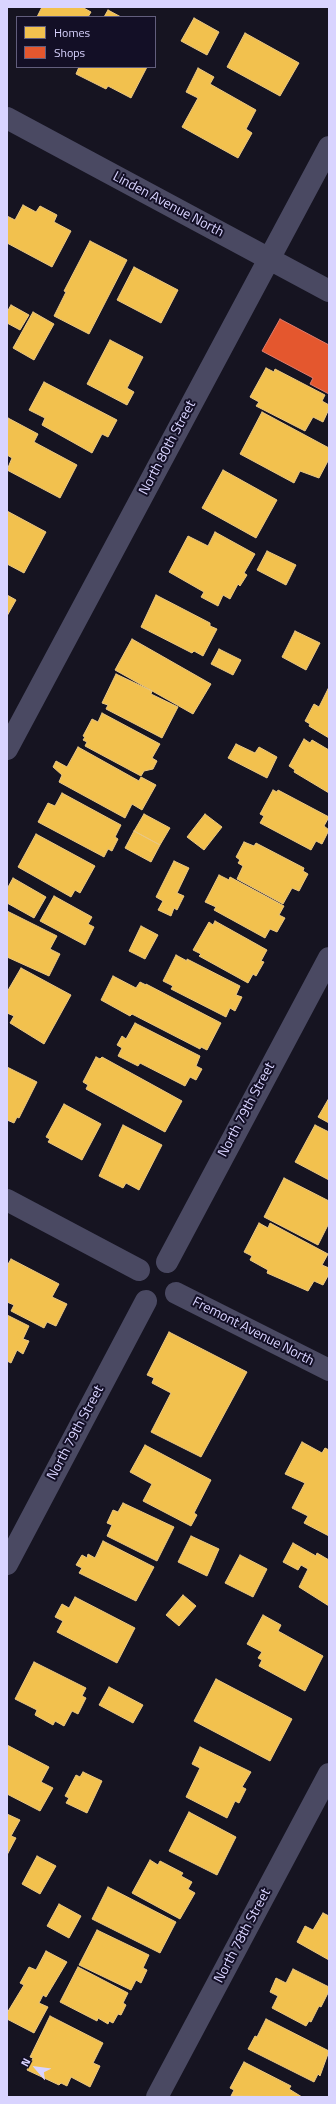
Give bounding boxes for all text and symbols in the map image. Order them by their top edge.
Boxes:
legend [16,16,156,68]
text: Homes [54,23,90,42]
text: Shops [54,43,85,62]
street label: Linden Avenue North [110,169,226,241]
street label: North 80th Street [136,398,200,498]
street label: North 79th Street [215,1060,279,1160]
street label: Fremont Avenue North [189,1294,317,1370]
street label: North 79th Street [44,1383,108,1483]
street label: North 78th Street [211,1886,275,1986]
north arrow [16,2048,56,2088]
text: N [17,2055,34,2069]

